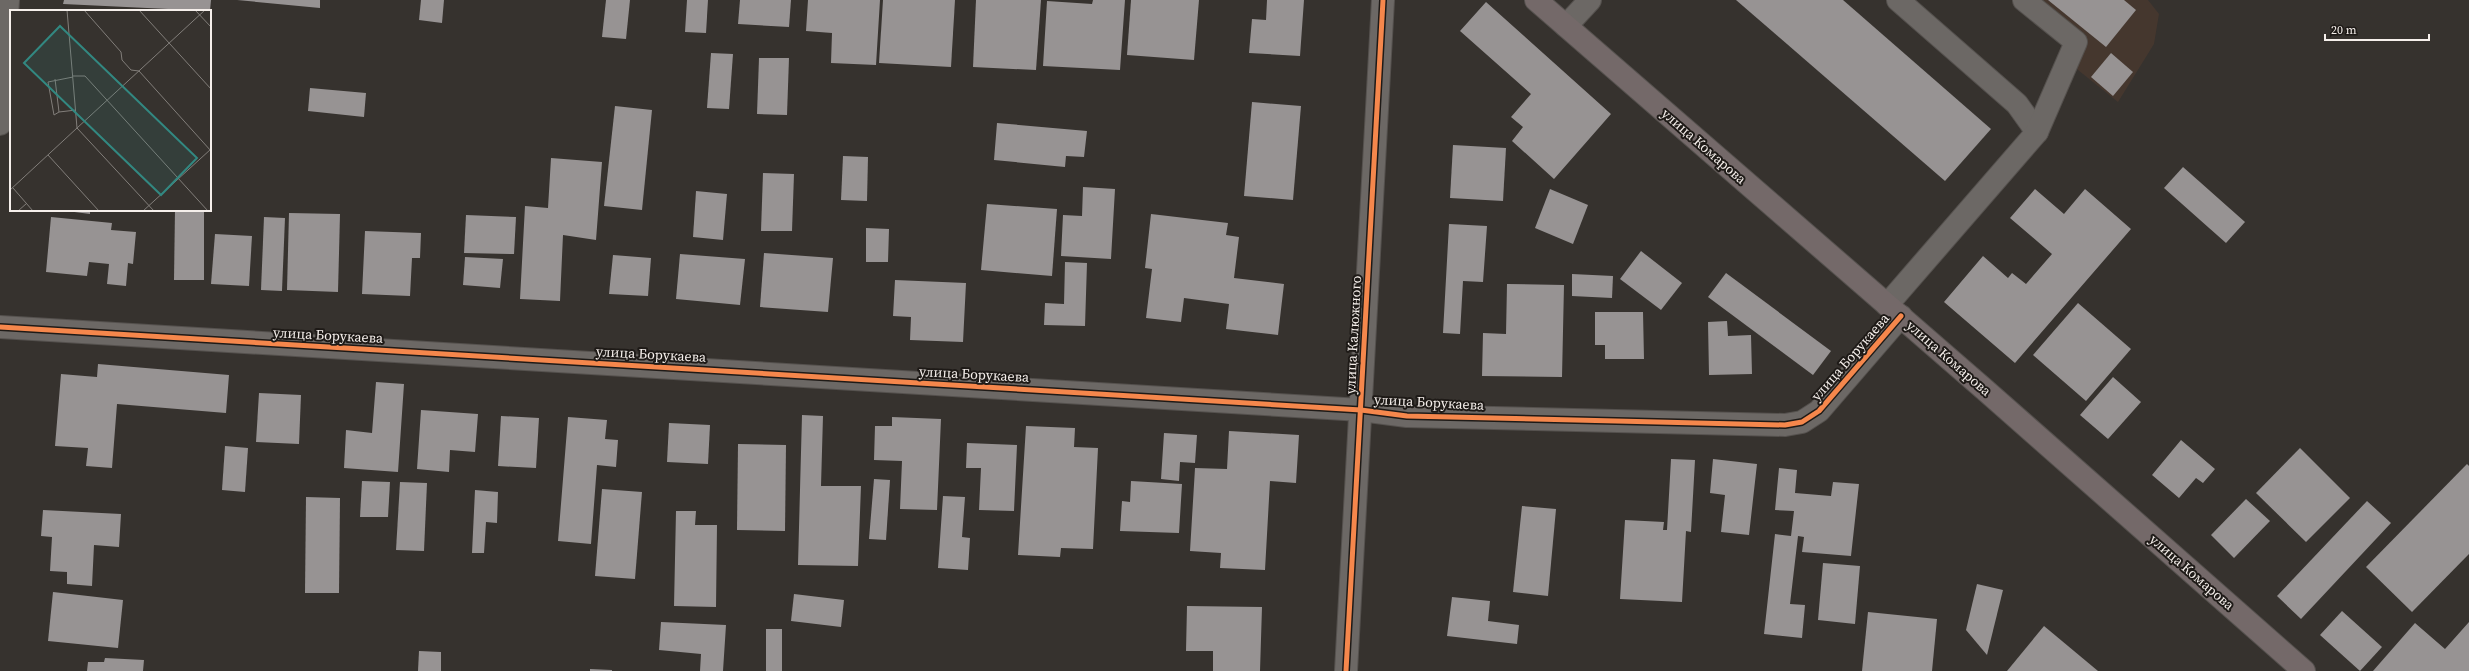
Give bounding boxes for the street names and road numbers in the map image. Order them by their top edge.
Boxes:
street label: улица Комарова [1657,104,1751,189]
street label: улица Калюжного [1340,275,1366,395]
street label: улица Борукаева [1806,308,1894,405]
street label: улица Комарова [1902,316,1996,401]
street label: улица Борукаева [272,322,384,348]
street label: улица Борукаева [595,341,707,367]
street label: улица Борукаева [918,361,1030,387]
street label: улица Борукаева [1373,389,1485,415]
street label: улица Комарова [2145,530,2239,615]

